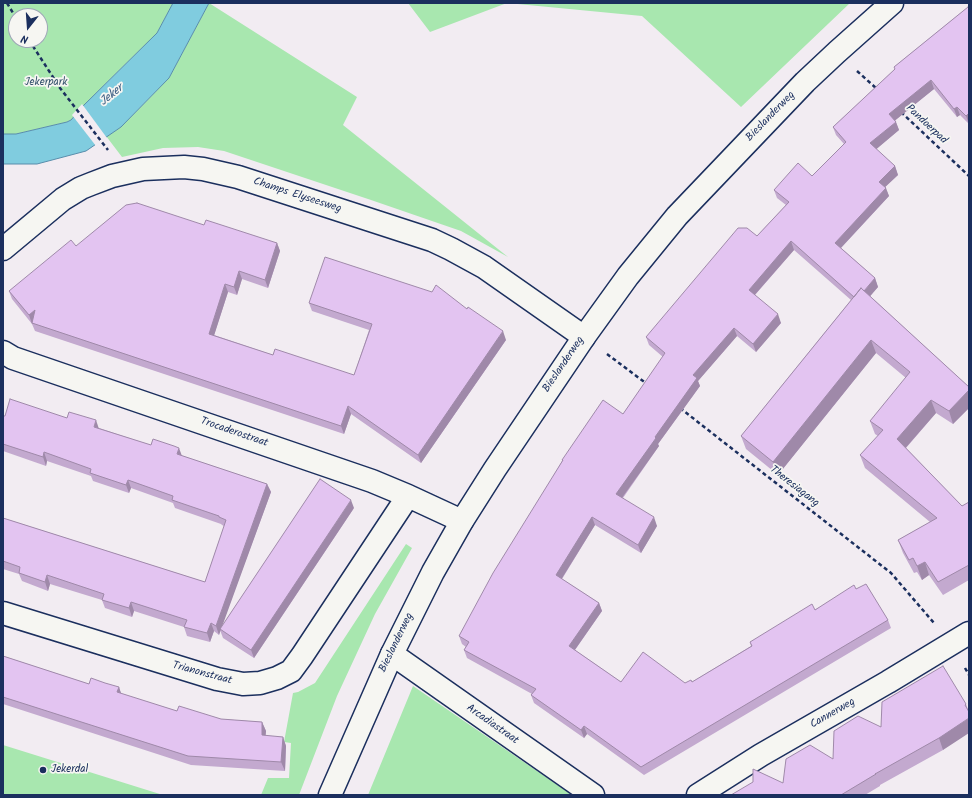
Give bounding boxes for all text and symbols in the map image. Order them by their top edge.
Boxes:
north arrow [8,8,48,48]
text: N [19,29,31,48]
park label: Jekerpark [24,76,68,90]
water label: Jeker [97,82,127,110]
street label: Bieslanderweg [744,89,798,145]
street label: Pandoerpad [902,102,950,148]
street label: Champs Elyseesweg [251,176,343,216]
street label: Bieslanderweg [540,335,588,395]
street label: Trocaderostraat [198,415,270,451]
street label: Theresiagang [767,464,821,510]
street label: Bieslanderweg [377,611,417,675]
street label: Trianonstraat [171,660,233,688]
street label: Cannerweg [808,696,858,732]
street label: Arcadiastraat [463,702,521,748]
place label: Jekerdal [51,763,88,777]
marker: Jekerdal [38,765,48,775]

